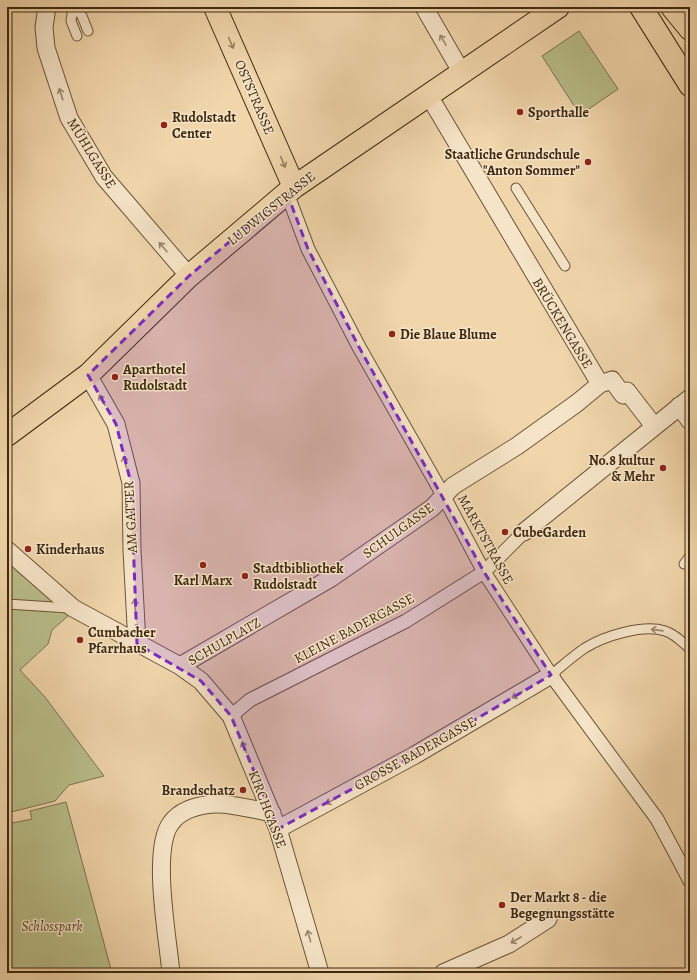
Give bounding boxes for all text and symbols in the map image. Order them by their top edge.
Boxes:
one-way arrow [439,34,447,46]
one-way arrow [228,36,236,48]
street label: OSTSTRASSE [230,57,279,138]
one-way arrow [57,87,64,100]
place label: Sporthalle [528,103,589,122]
marker: Sporthalle [515,107,525,117]
place label: Rudolstadt Center [172,108,236,143]
street label: MÜHLGASSE [62,114,121,192]
marker: Rudolstadt Center [159,120,169,130]
place label: Staatliche Grundschule "Anton Sommer" [445,145,581,180]
one-way arrow [280,155,287,167]
marker: Staatliche Grundschule "Anton Sommer" [583,157,593,167]
street label: LUDWIGSTRASSE [223,167,319,250]
one-way arrow [159,241,168,252]
street label: BRÜCKENGASSE [528,274,597,372]
place label: Die Blaue Blume [400,325,497,344]
marker: Die Blaue Blume [387,329,397,339]
place label: Aparthotel Rudolstadt [122,360,187,395]
marker: Aparthotel Rudolstadt [110,372,120,382]
one-way arrow [98,394,106,406]
place label: No.8 kultur & Mehr [589,451,655,486]
one-way arrow [121,456,129,469]
marker: No.8 kultur & Mehr [658,463,668,473]
street label: AM GATTER [119,480,142,555]
street label: MARKTSTRASSE [453,491,518,588]
street label: SCHULGASSE [359,498,438,563]
place label: CubeGarden [513,523,586,542]
marker: CubeGarden [500,527,510,537]
place label: Kinderhaus [36,540,105,559]
marker: Kinderhaus [23,544,33,554]
place label: Stadtbibliothek Rudolstadt [253,559,344,594]
marker: Karl Marx [198,560,208,570]
place label: Karl Marx [174,571,232,590]
marker: Stadtbibliothek Rudolstadt [240,571,250,581]
street label: KLEINE BADERGASSE [291,589,418,668]
one-way arrow [131,599,139,612]
street label: SCHULPLATZ [184,613,264,670]
place label: Cumbacher Pfarrhaus [88,623,156,658]
one-way arrow [651,626,664,634]
marker: Cumbacher Pfarrhaus [75,635,85,645]
one-way arrow [511,691,523,699]
street label: GROSSE BADERGASSE [351,712,480,795]
one-way arrow [240,741,247,753]
street label: KIRCHGASSE [244,767,291,851]
place label: Brandschatz [161,781,236,800]
marker: Brandschatz [238,785,248,795]
one-way arrow [325,797,337,805]
place label: Der Markt 8 - die Begegnungsstätte [510,888,615,923]
marker: Der Markt 8 - die Begegnungsstätte [497,900,507,910]
park label: Schlosspark [21,917,83,936]
one-way arrow [305,929,312,942]
one-way arrow [510,937,522,945]

